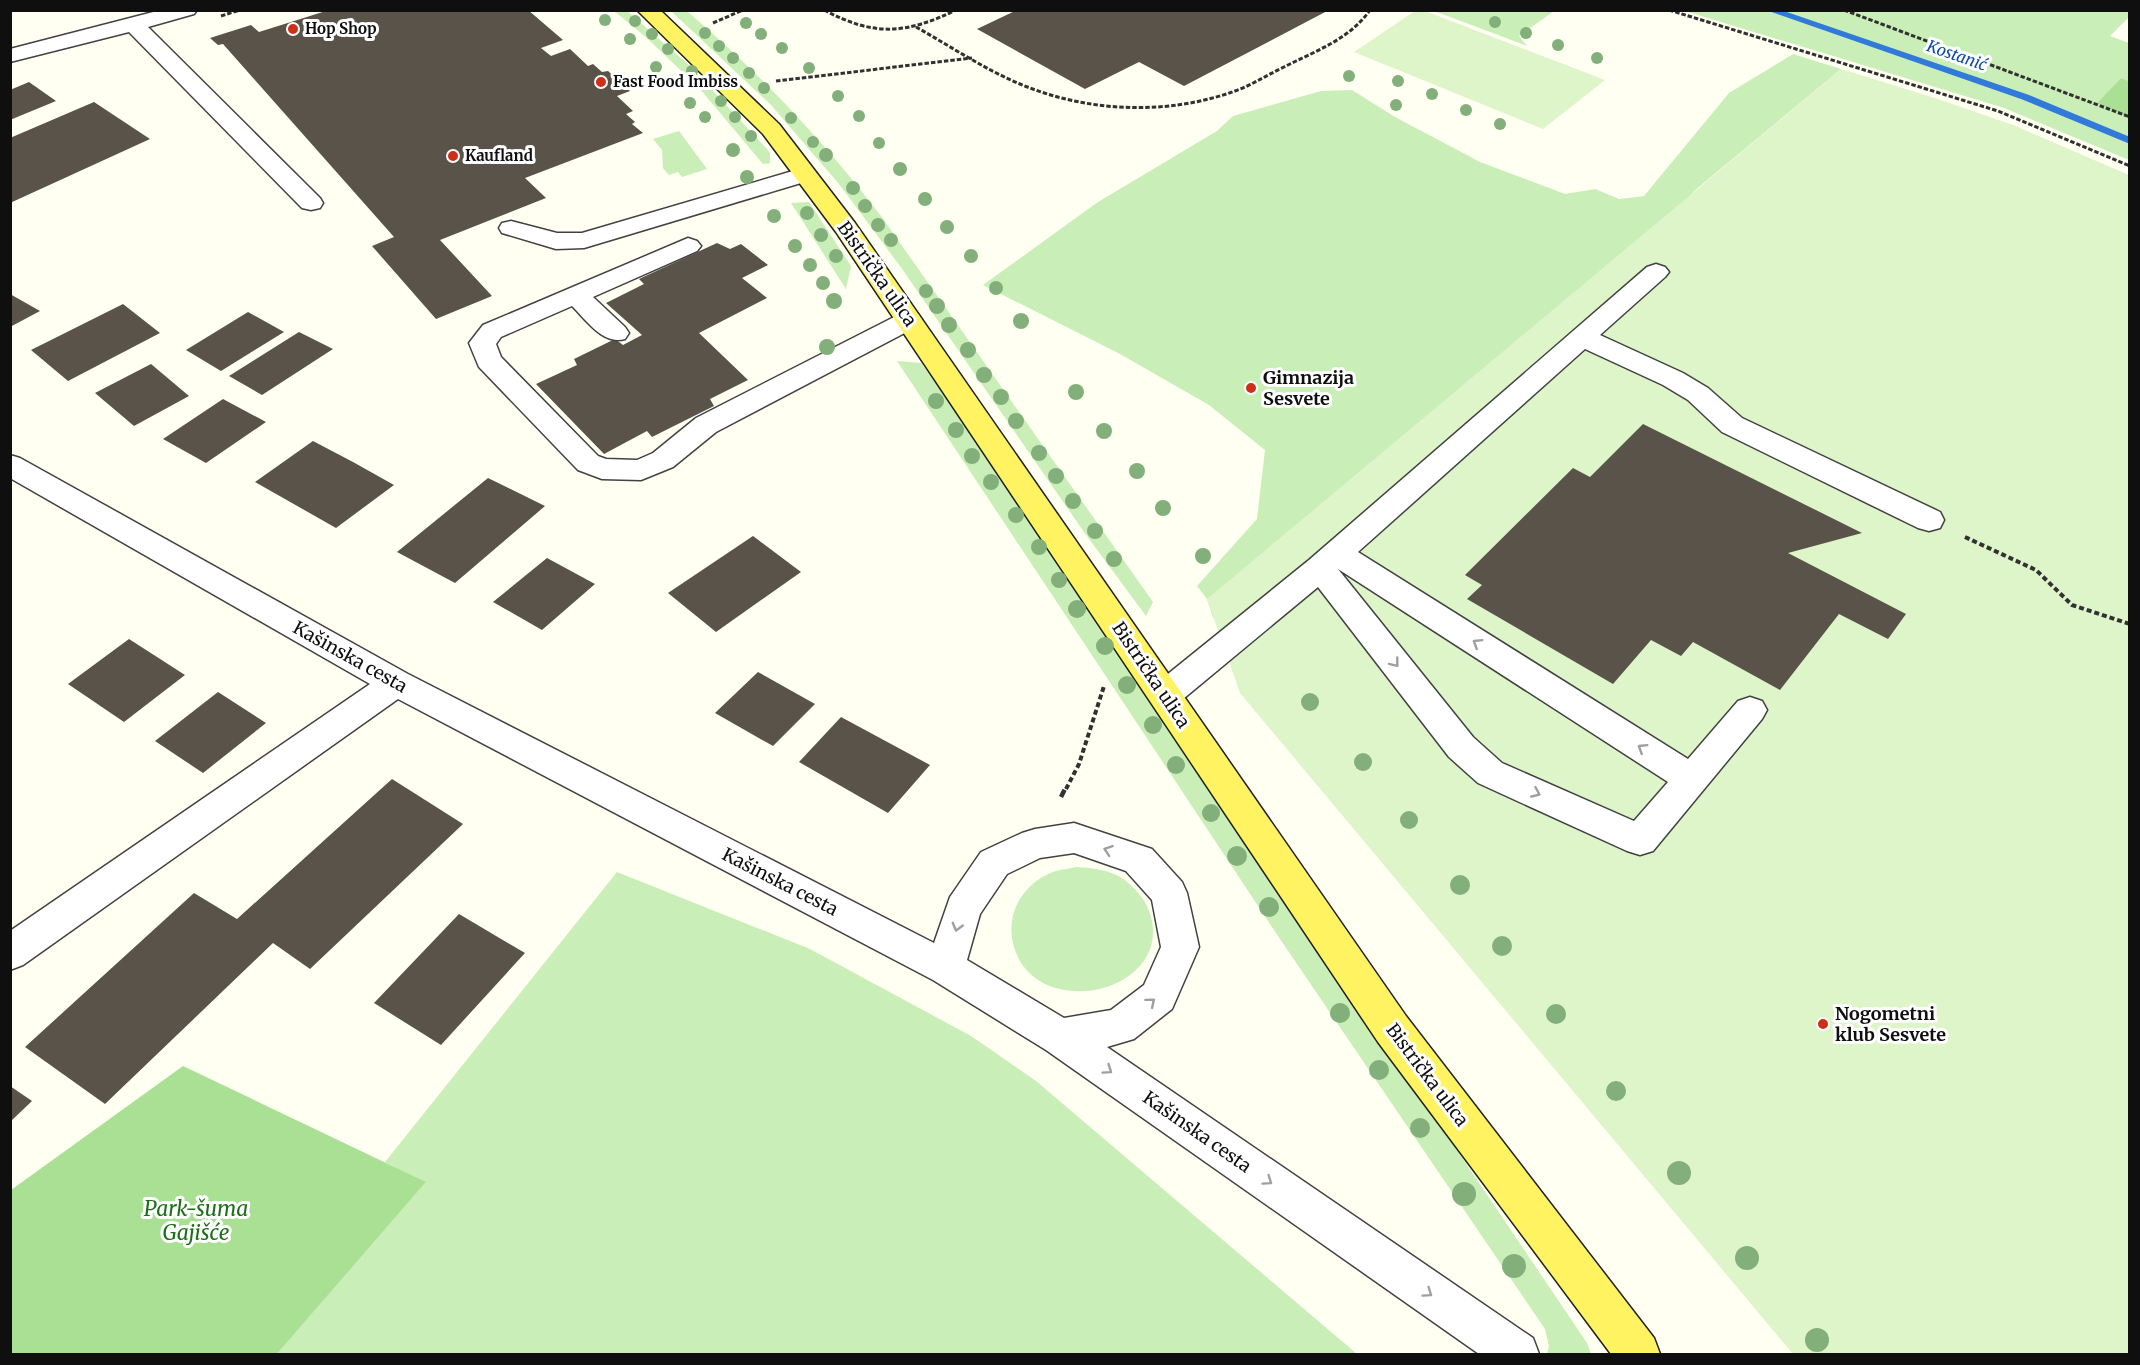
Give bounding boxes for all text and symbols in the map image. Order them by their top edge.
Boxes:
place label: Hop Shop [305,19,377,38]
marker: Hop Shop [286,22,300,36]
water label: Kostanić [1923,35,1990,75]
place label: Fast Food Imbiss [613,72,738,91]
marker: Fast Food Imbiss [594,75,608,89]
place label: Kaufland [465,146,533,165]
marker: Kaufland [446,149,460,163]
street label: Bistrička ulica [833,217,922,331]
place label: Gimnazija Sesvete [1263,366,1354,410]
marker: Gimnazija Sesvete [1244,381,1258,395]
street label: Kašinska cesta [289,616,412,698]
street label: Bistrička ulica [1107,617,1196,732]
one-way arrow [1473,639,1483,651]
one-way arrow [1388,657,1399,668]
one-way arrow [1638,744,1649,755]
one-way arrow [1529,786,1540,798]
street label: Kašinska cesta [718,842,842,921]
one-way arrow [1103,844,1114,857]
one-way arrow [952,922,965,932]
one-way arrow [1144,998,1155,1009]
place label: Nogometni klub Sesvete [1835,1002,1946,1046]
marker: Nogometni klub Sesvete [1816,1017,1830,1031]
street label: Bistrička ulica [1381,1019,1474,1131]
one-way arrow [1102,1063,1113,1074]
street label: Kašinska cesta [1139,1086,1256,1178]
one-way arrow [1262,1174,1273,1185]
park label: Park-šuma Gajišće [144,1195,248,1246]
one-way arrow [1422,1286,1433,1297]

